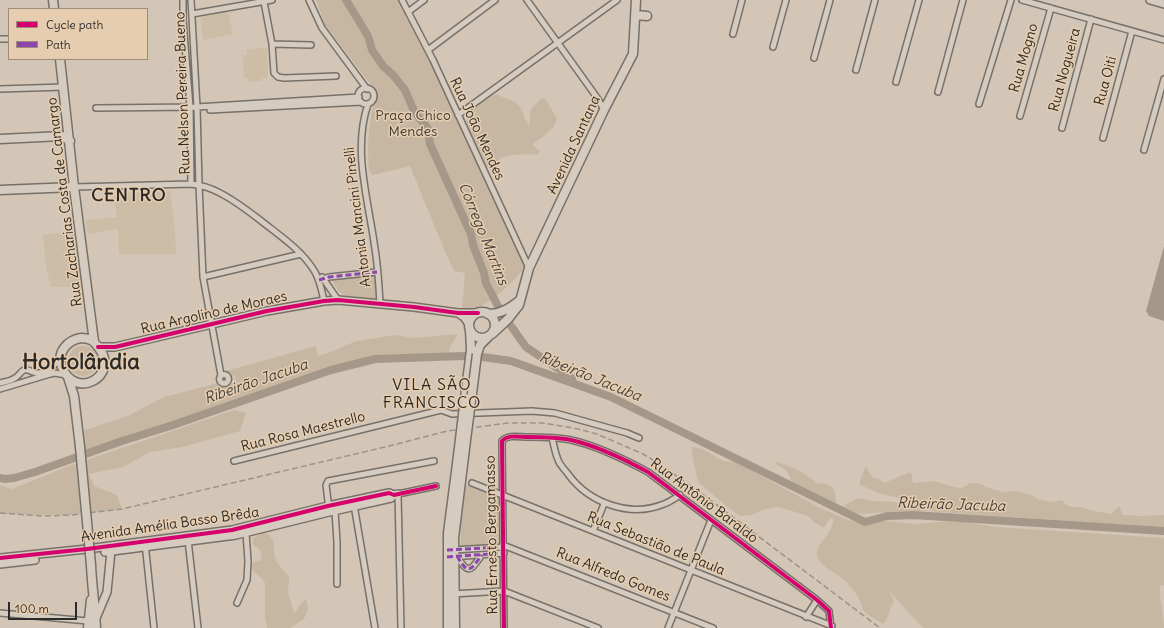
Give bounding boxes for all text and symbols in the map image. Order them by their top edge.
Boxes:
legend [8,8,148,60]
street label: Rua Nelson Pereira Bueno [172,11,194,175]
text: Cycle path [46,17,103,32]
street label: Rua Mogno [1006,21,1042,95]
street label: Rua Nogueira [1046,26,1084,114]
text: Path [46,37,71,52]
street label: Rua Oiti [1091,55,1121,107]
street label: Rua João Mendes [446,75,508,183]
street label: Avenida Santana [544,93,604,197]
street label: Rua Zacharias Costa de Camargo [44,96,86,308]
park label: Praça Chico Mendes [375,108,451,140]
street label: Antonia Mancini Pinelli [341,146,375,288]
water label: Córrego Martins [454,180,512,288]
district label: CENTRO [91,185,167,207]
street label: Rua Argolino de Moraes [139,288,289,338]
water label: Ribeirão Jacuba [536,348,644,406]
district label: Hortolândia [22,350,140,376]
water label: Ribeirão Jacuba [202,356,310,408]
district label: VILA SÃO FRANCISCO [383,375,481,413]
street label: Rua Rosa Maestrello [239,408,367,456]
street label: Rua Ernesto Bergamasso [482,455,502,615]
street label: Rua Antônio Baraldo [647,455,761,547]
water label: Ribeirão Jacuba [897,494,1005,516]
street label: Avenida Amélia Basso Brêda [80,504,260,546]
street label: Rua Sebastião de Paula [585,509,727,579]
street label: Rua Alfredo Gomes [554,544,672,606]
scale bar [10,594,79,620]
text: 100 m [15,601,49,616]

